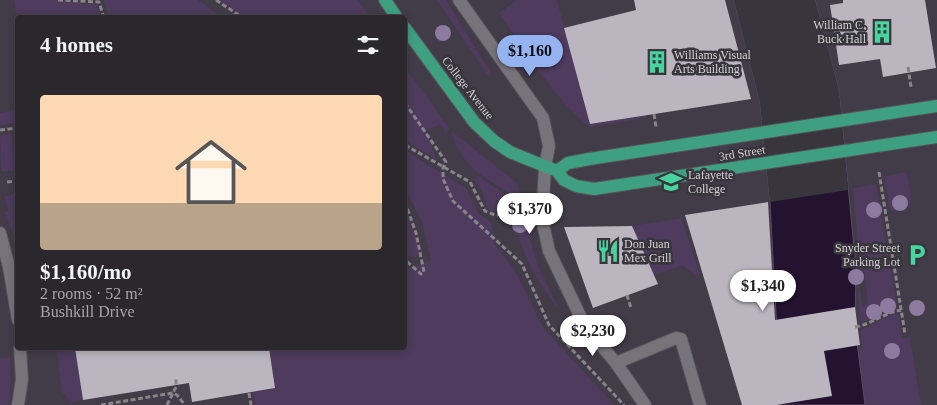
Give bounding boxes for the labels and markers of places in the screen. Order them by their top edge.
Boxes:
place label: William C. Buck Hall [813,18,867,46]
building icon: William C. Buck Hall [869,19,895,45]
pin: $1,160 [489,34,571,77]
place label: Williams Visual Arts Building [674,48,752,76]
building icon: Williams Visual Arts Building [644,49,670,75]
place label: Lafayette College [688,168,733,196]
school or university icon: Lafayette College [658,169,684,195]
pin: $1,370 [489,192,571,235]
place label: Don Juan Mex Grill [624,237,672,265]
restaurant icon: Don Juan Mex Grill [595,238,621,264]
place label: Snyder Street Parking Lot [835,241,901,269]
parking icon: Snyder Street Parking Lot [904,242,930,268]
pin: $1,340 [722,270,804,312]
pin: $2,230 [552,314,634,357]

